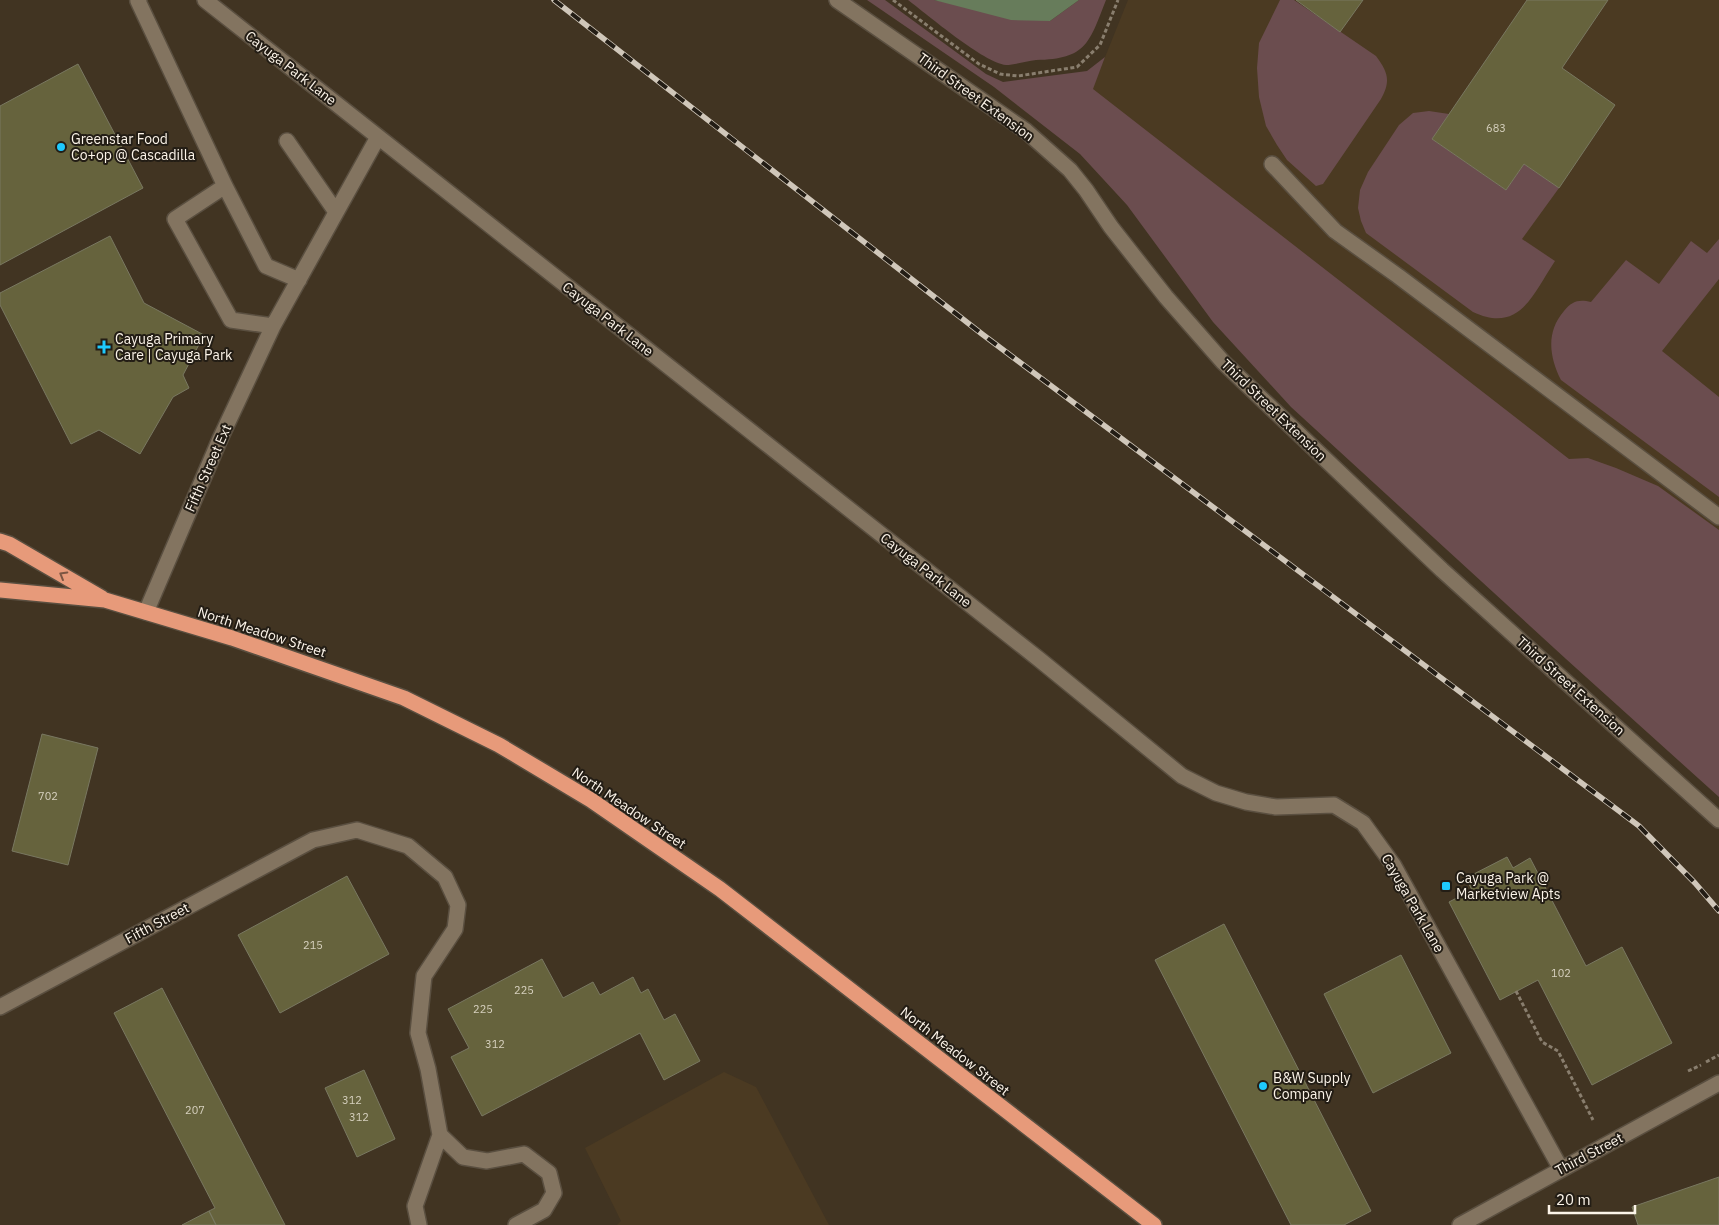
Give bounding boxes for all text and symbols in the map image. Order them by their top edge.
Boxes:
street label: Cayuga Park Lane [242,27,340,109]
street label: Third Street Extension [914,49,1038,145]
house number: 683 [1486,121,1506,135]
place label: Greenstar Food Co+op @ Cascadilla [71,130,196,164]
marker: Greenstar Food Co+op @ Cascadilla [55,141,67,153]
street label: Cayuga Park Lane [559,278,657,360]
place label: Cayuga Primary Care | Cayuga Park [115,330,233,364]
marker: Cayuga Primary Care | Cayuga Park [97,340,111,354]
street label: Third Street Extension [1218,355,1330,465]
street label: Fifth Street Ext [181,421,235,515]
street label: Cayuga Park Lane [877,529,975,611]
one-way arrow [59,572,68,582]
street label: North Meadow Street [196,603,329,661]
street label: Third Street Extension [1513,633,1629,739]
street label: North Meadow Street [568,763,690,853]
house number: 702 [38,789,58,803]
street label: Cayuga Park Lane [1377,850,1449,956]
place label: Cayuga Park @ Marketview Apts [1456,869,1561,903]
marker: Cayuga Park @ Marketview Apts [1440,880,1452,892]
street label: Fifth Street [122,898,192,947]
house number: 215 [303,938,323,952]
house number: 102 [1551,966,1571,980]
house number: 225 [514,983,534,997]
house number: 225 [473,1002,493,1016]
street label: North Meadow Street [897,1003,1013,1099]
house number: 312 [485,1037,505,1051]
place label: B&W Supply Company [1273,1069,1350,1103]
marker: B&W Supply Company [1257,1080,1269,1092]
house number: 312 [342,1093,362,1107]
house number: 207 [185,1103,205,1117]
house number: 312 [349,1110,369,1124]
street label: Third Street [1552,1129,1626,1179]
scale bar [1549,1182,1635,1214]
text: 20 m [1556,1190,1591,1209]

